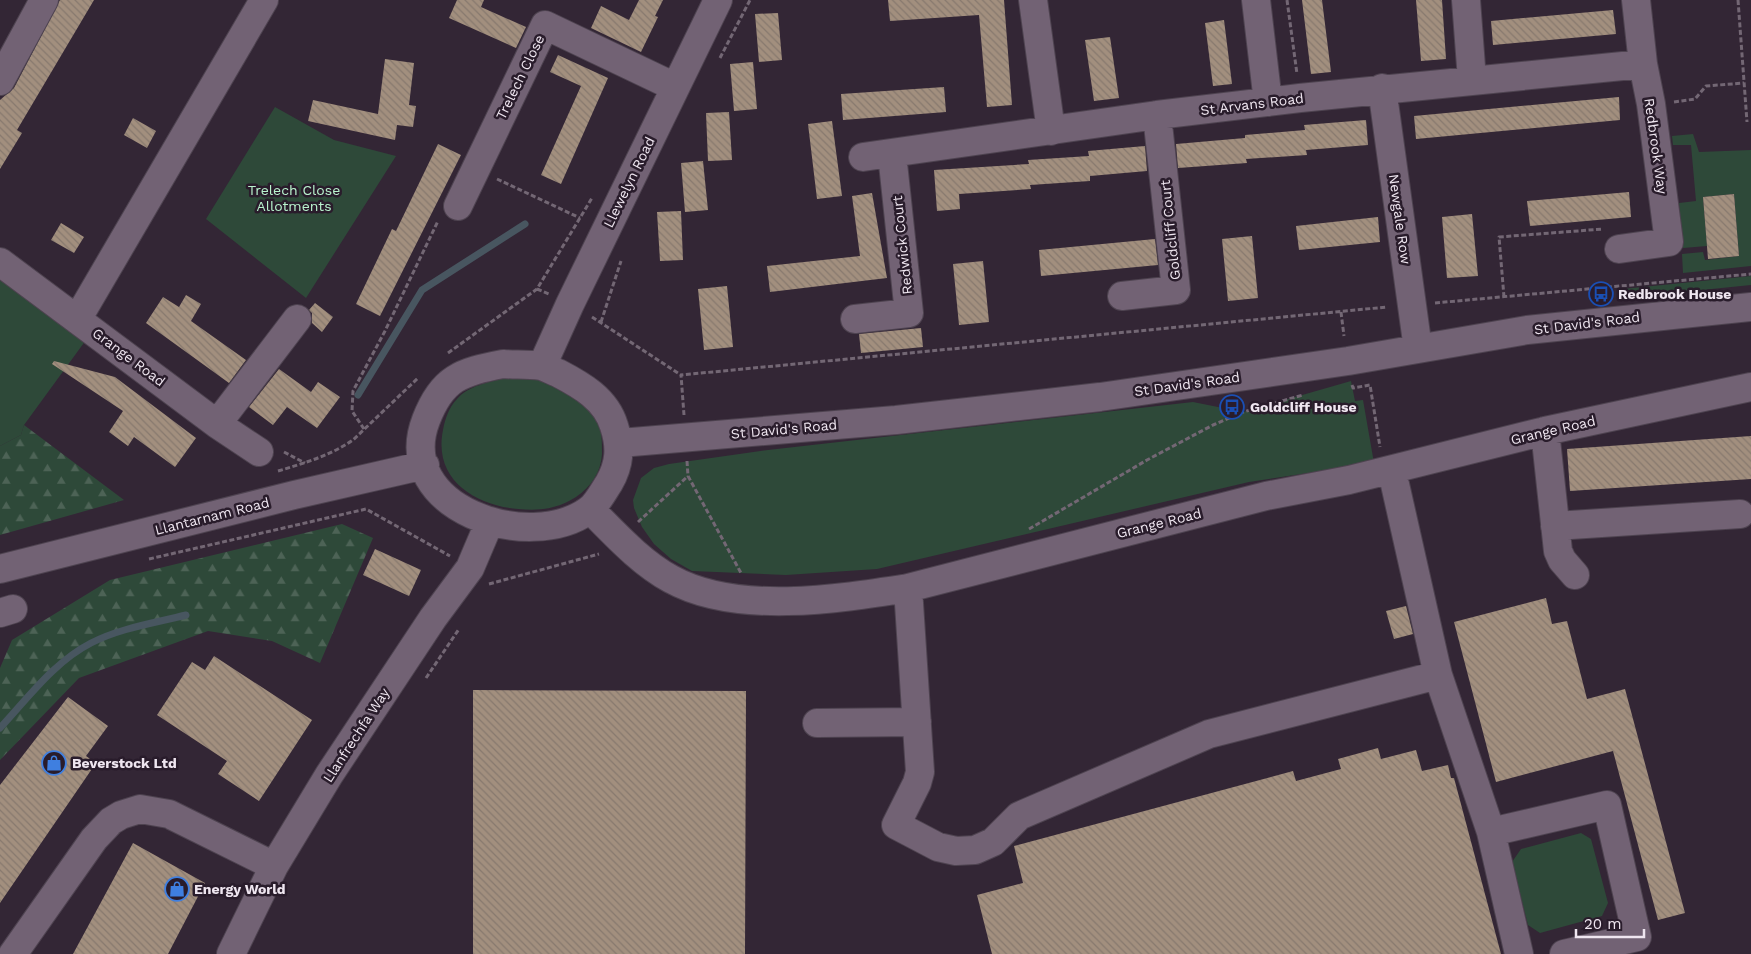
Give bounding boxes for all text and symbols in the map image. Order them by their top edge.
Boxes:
street label: Trelech Close [493,32,547,122]
street label: St Arvans Road [1199,90,1305,118]
street label: Redbrook Way [1641,97,1671,196]
street label: Llewelyn Road [600,134,658,230]
street label: Newgale Row [1386,173,1414,265]
street label: Goldcliff Court [1157,179,1183,281]
park label: Trelech Close Allotments [248,182,340,214]
street label: Redwick Court [889,195,915,295]
bus stop icon: Redbrook House [1588,281,1614,307]
place label: Redbrook House [1618,286,1731,302]
street label: St David's Road [1533,309,1641,337]
street label: Grange Road [90,325,168,389]
street label: St David's Road [1133,369,1241,399]
bus stop icon: Goldcliff House [1219,394,1245,420]
place label: Goldcliff House [1250,399,1357,415]
street label: Grange Road [1509,412,1597,448]
street label: St David's Road [730,416,838,442]
street label: Llantarnam Road [153,494,271,538]
street label: Grange Road [1115,505,1203,541]
street label: Llanfrechfa Way [320,684,393,785]
shop icon: Beverstock Ltd [41,750,67,776]
place label: Beverstock Ltd [72,755,177,771]
shop icon: Energy World [164,876,190,902]
place label: Energy World [194,881,286,897]
scale bar [1576,906,1644,938]
text: 20 m [1584,915,1622,933]

